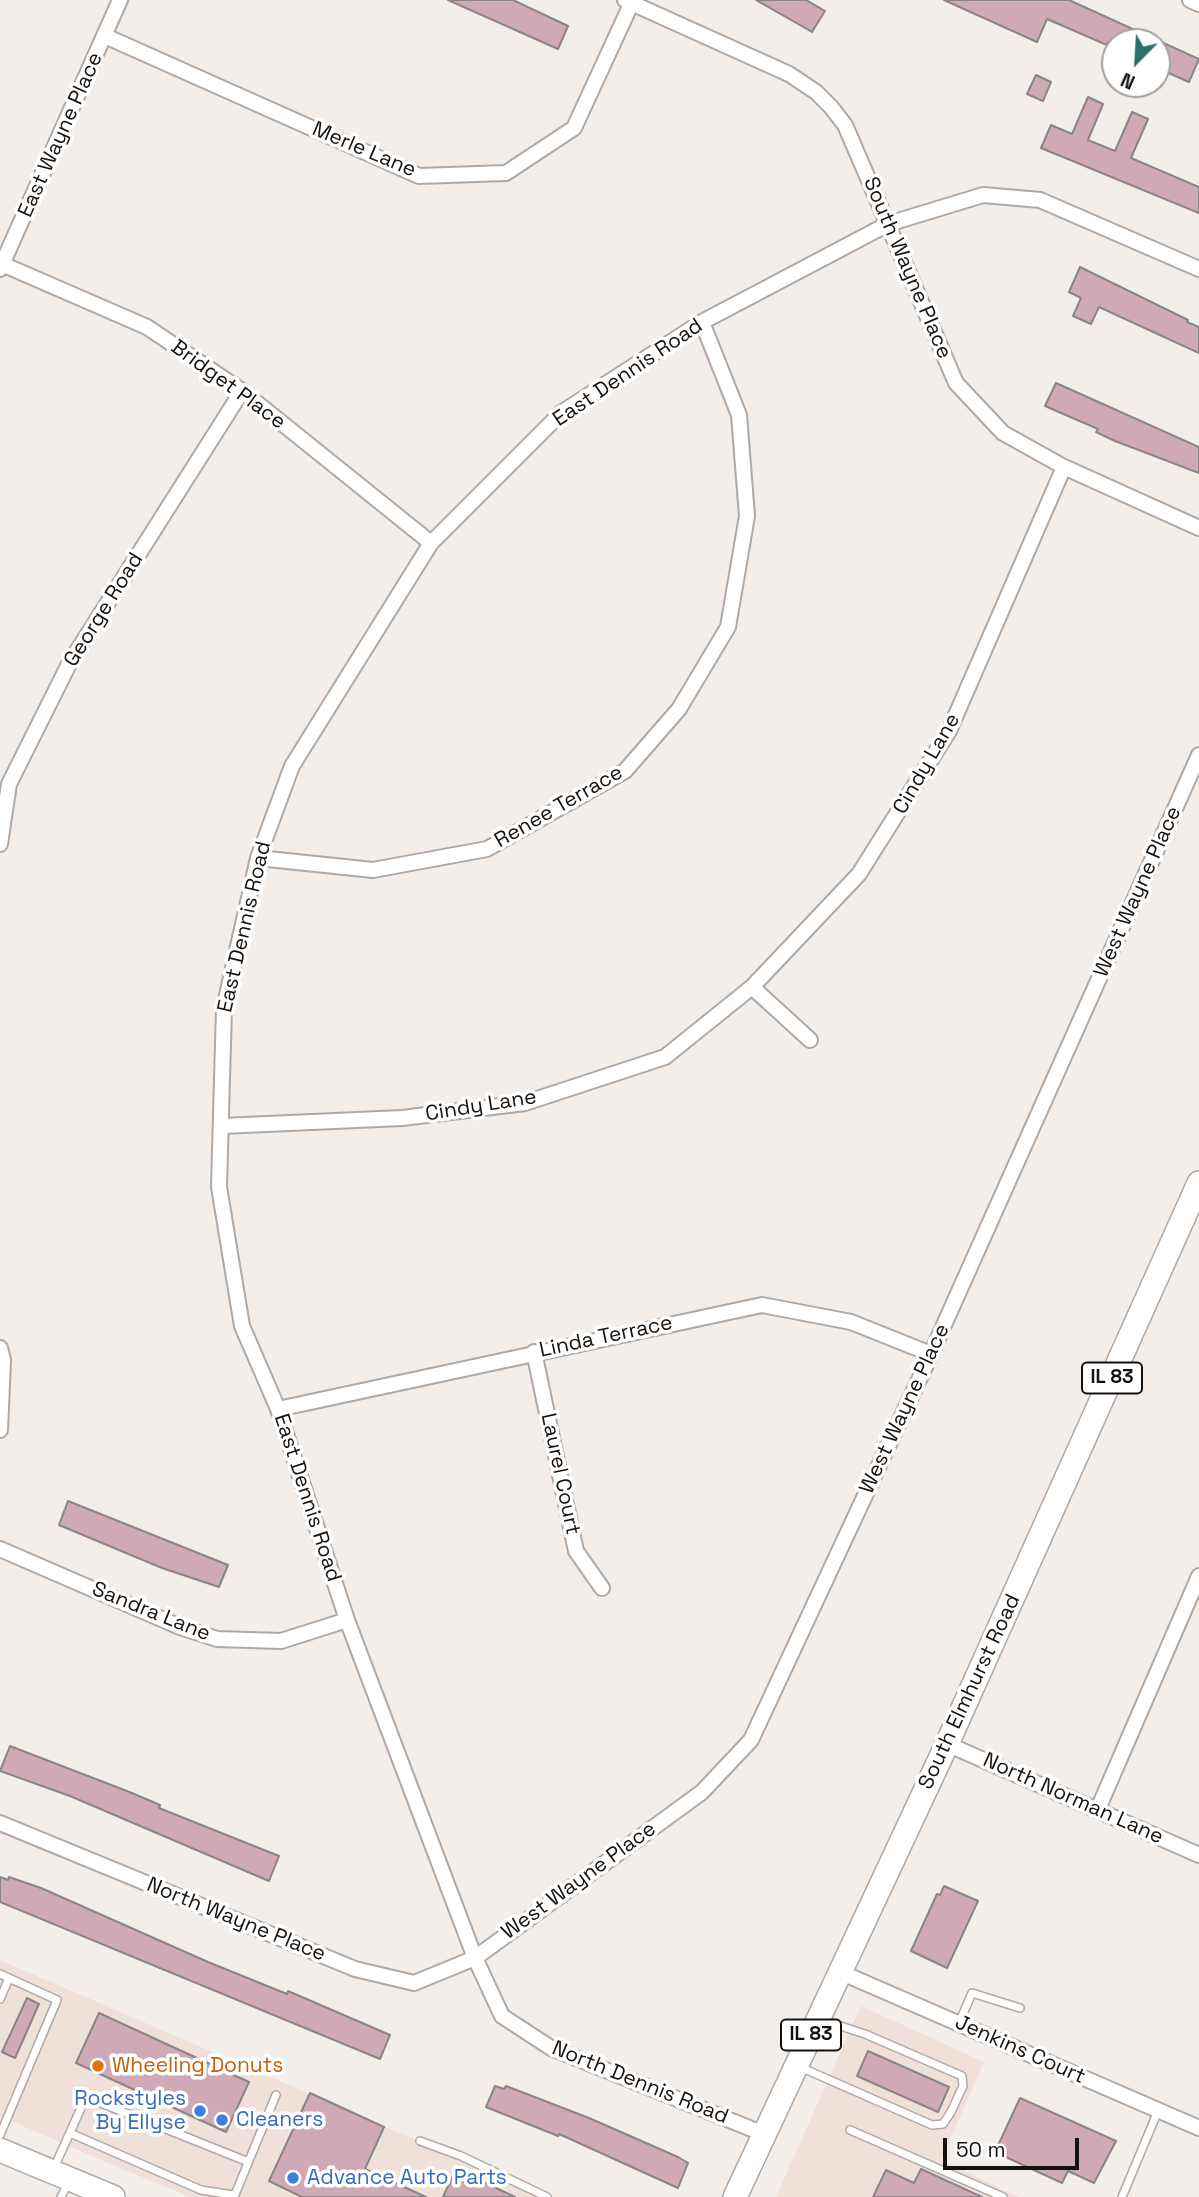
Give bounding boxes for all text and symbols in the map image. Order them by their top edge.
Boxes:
north arrow [1101,28,1171,98]
street label: East Wayne Place [13,49,109,221]
text: N [1117,67,1139,95]
street label: Merle Lane [308,117,420,183]
street label: South Wayne Place [857,173,957,363]
street label: East Dennis Road [548,314,708,432]
street label: Bridget Place [166,335,290,435]
street label: George Road [59,548,149,672]
street label: Cindy Lane [888,709,966,819]
street label: Renee Terrace [490,760,628,854]
street label: West Wayne Place [1089,803,1187,981]
street label: East Dennis Road [213,839,277,1015]
street label: Cindy Lane [424,1085,538,1127]
street label: Linda Terrace [537,1311,675,1363]
street label: West Wayne Place [855,1320,955,1498]
road number: IL 83 [1082,1362,1142,1394]
street label: East Dennis Road [268,1411,346,1585]
street label: Laurel Court [535,1411,585,1537]
street label: Sandra Lane [88,1577,214,1647]
street label: South Elmhurst Road [914,1590,1026,1794]
street label: North Norman Lane [979,1748,1167,1850]
street label: West Wayne Place [497,1817,661,1945]
street label: North Wayne Place [143,1873,329,1967]
street label: Jenkins Court [951,2010,1089,2090]
road number: IL 83 [781,2020,841,2050]
street label: North Dennis Road [548,2036,732,2130]
place label: Wheeling Donuts [112,2053,283,2079]
marker: Wheeling Donuts [90,2058,106,2074]
place label: Rockstyles By Ellyse [74,2086,186,2136]
marker: Rockstyles By Ellyse [192,2103,208,2119]
place label: Cleaners [236,2107,323,2133]
marker: Cleaners [214,2112,230,2128]
scale bar [947,2124,1084,2168]
text: 50 m [956,2136,1006,2163]
place label: Advance Auto Parts [307,2165,507,2191]
marker: Advance Auto Parts [285,2170,301,2186]

